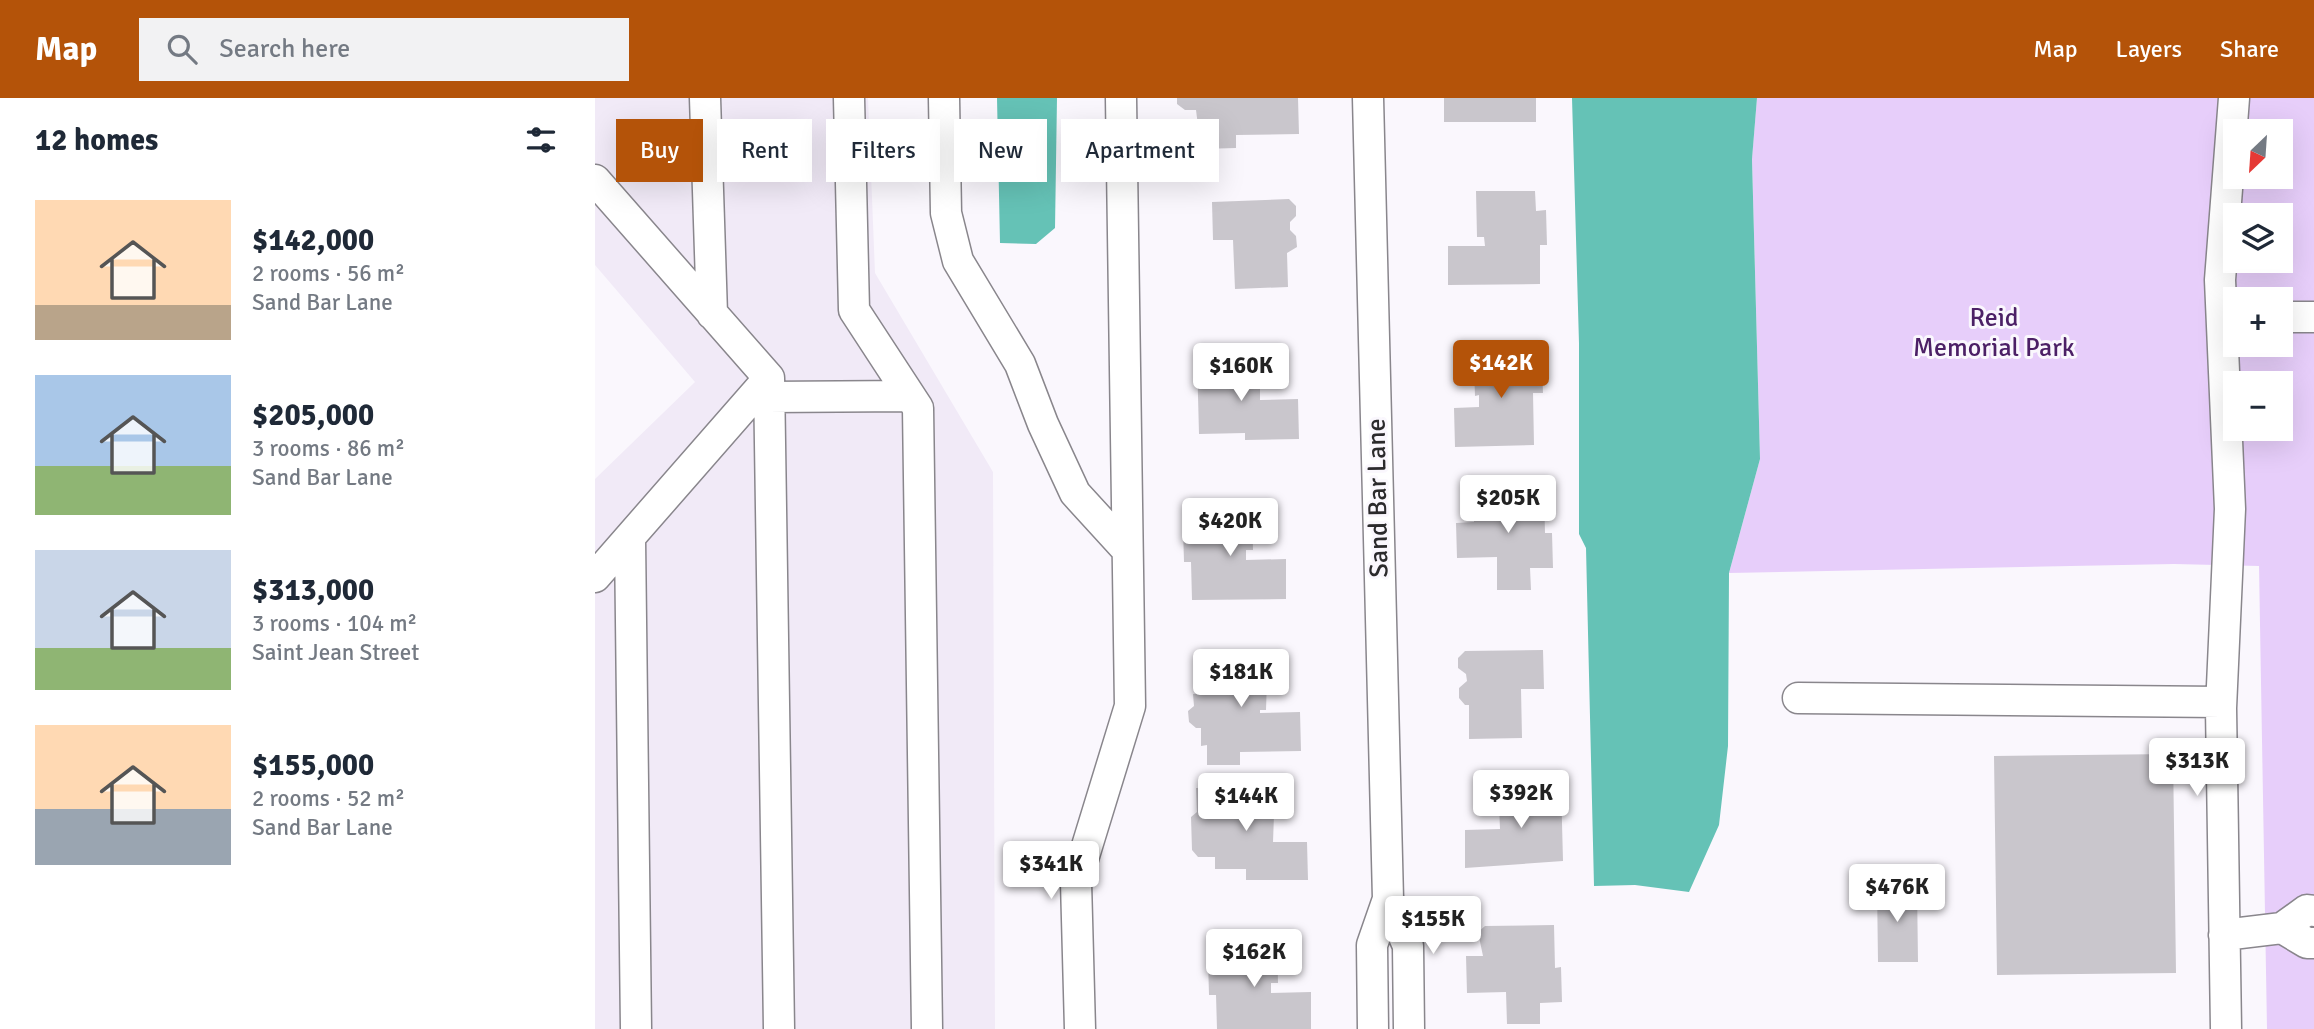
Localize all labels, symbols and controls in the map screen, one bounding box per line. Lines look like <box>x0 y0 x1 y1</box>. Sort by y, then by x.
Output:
search box <box>139 18 629 81</box>
text: Map <box>35 29 97 70</box>
icon: search <box>163 30 201 68</box>
text: Search here <box>219 33 350 65</box>
text: Map <box>2033 34 2078 64</box>
text: Layers <box>2116 34 2182 64</box>
text: Share <box>2220 34 2279 64</box>
chip: Buy <box>616 119 703 182</box>
chip: Rent <box>717 119 812 182</box>
chip: Filters <box>826 119 940 182</box>
chip: New <box>954 119 1047 182</box>
chip: Apartment <box>1061 119 1219 182</box>
north arrow <box>2223 119 2293 189</box>
map controls <box>2223 119 2293 441</box>
icon: filters <box>522 121 560 159</box>
text: 12 homes <box>35 122 158 159</box>
button: layers <box>2223 203 2293 273</box>
text: $142,000 <box>252 222 374 259</box>
icon: home <box>91 228 175 312</box>
text: 2 rooms · 56 m² <box>252 259 405 288</box>
button: + <box>2223 287 2293 357</box>
text: Sand Bar Lane <box>252 288 393 317</box>
park label: Reid Memorial Park <box>1913 302 2075 364</box>
pin: $142K <box>1452 341 1550 400</box>
pin: $160K <box>1192 344 1290 403</box>
text: $142K <box>1469 348 1533 377</box>
text: $160K <box>1209 351 1273 380</box>
button: − <box>2223 371 2293 441</box>
text: $205,000 <box>252 397 374 434</box>
icon: home <box>91 403 175 487</box>
street label: Sand Bar Lane <box>1361 418 1395 578</box>
text: 3 rooms · 86 m² <box>252 434 405 463</box>
text: Sand Bar Lane <box>252 463 393 492</box>
pin: $205K <box>1459 476 1557 535</box>
text: $205K <box>1476 483 1540 512</box>
pin: $420K <box>1181 498 1279 558</box>
text: $420K <box>1198 506 1262 535</box>
text: $313,000 <box>252 572 374 609</box>
icon: home <box>91 578 175 662</box>
text: 3 rooms · 104 m² <box>252 609 417 638</box>
text: Saint Jean Street <box>252 638 419 667</box>
pin: $181K <box>1192 650 1290 709</box>
text: $181K <box>1209 657 1273 686</box>
pin: $313K <box>2148 738 2246 798</box>
text: $313K <box>2165 746 2229 775</box>
text: $155,000 <box>252 747 374 784</box>
icon: home <box>91 753 175 837</box>
pin: $392K <box>1472 770 1570 830</box>
pin: $144K <box>1197 774 1295 833</box>
text: $392K <box>1489 778 1553 807</box>
text: $144K <box>1214 781 1278 810</box>
text: 2 rooms · 52 m² <box>252 784 405 813</box>
text: Sand Bar Lane <box>252 813 393 842</box>
pin: $341K <box>1002 842 1100 901</box>
text: $341K <box>1019 849 1083 878</box>
pin: $476K <box>1848 864 1946 924</box>
text: $476K <box>1865 872 1929 901</box>
pin: $155K <box>1384 896 1482 956</box>
text: $155K <box>1401 904 1465 933</box>
pin: $162K <box>1205 930 1303 989</box>
text: $162K <box>1222 937 1286 966</box>

